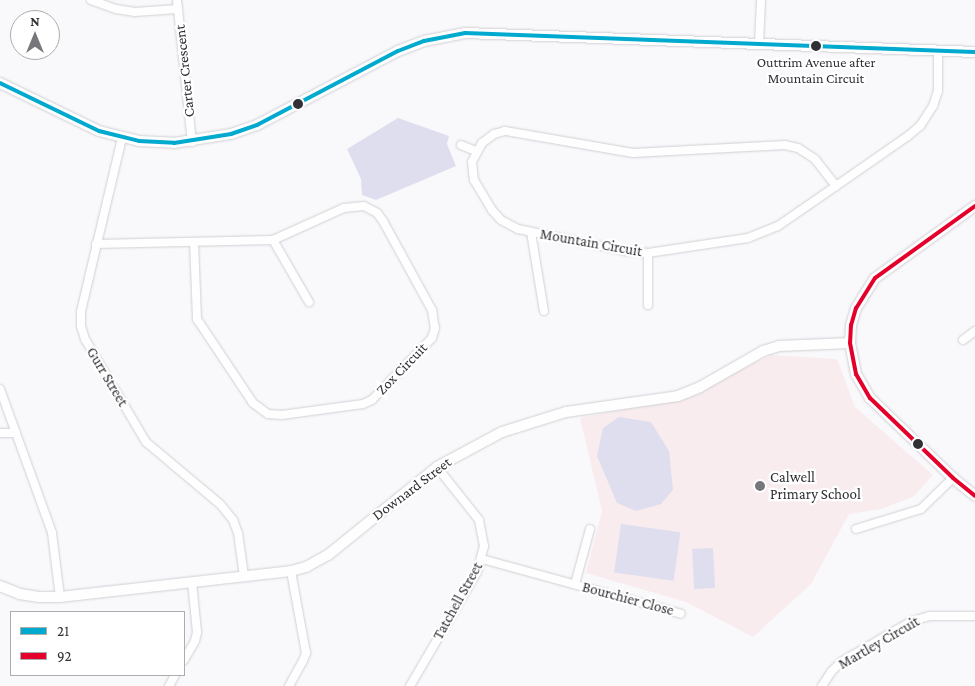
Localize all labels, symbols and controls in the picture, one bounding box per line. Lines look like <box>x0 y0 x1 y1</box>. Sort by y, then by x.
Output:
north arrow <box>10 10 60 60</box>
text: N <box>30 13 40 29</box>
street label: Carter Crescent <box>171 24 199 118</box>
marker: Outtrim Avenue after Mountain Circuit <box>811 41 821 51</box>
place label: Outtrim Avenue after Mountain Circuit <box>757 54 875 86</box>
unlabelled marker <box>293 99 303 109</box>
street label: Mountain Circuit <box>539 225 643 261</box>
street label: Zox Circuit <box>373 339 431 399</box>
street label: Gurr Street <box>82 344 132 410</box>
unlabelled marker <box>913 439 923 449</box>
street label: Downard Street <box>369 453 455 525</box>
place label: Calwell Primary School <box>770 468 861 503</box>
marker: Calwell Primary School <box>754 480 766 492</box>
street label: Tatchell Street <box>429 559 487 643</box>
street label: Bourchier Close <box>580 578 676 620</box>
legend <box>10 611 185 676</box>
street label: Martley Circuit <box>835 613 923 673</box>
text: 21 <box>57 623 69 639</box>
text: 92 <box>57 648 72 664</box>

